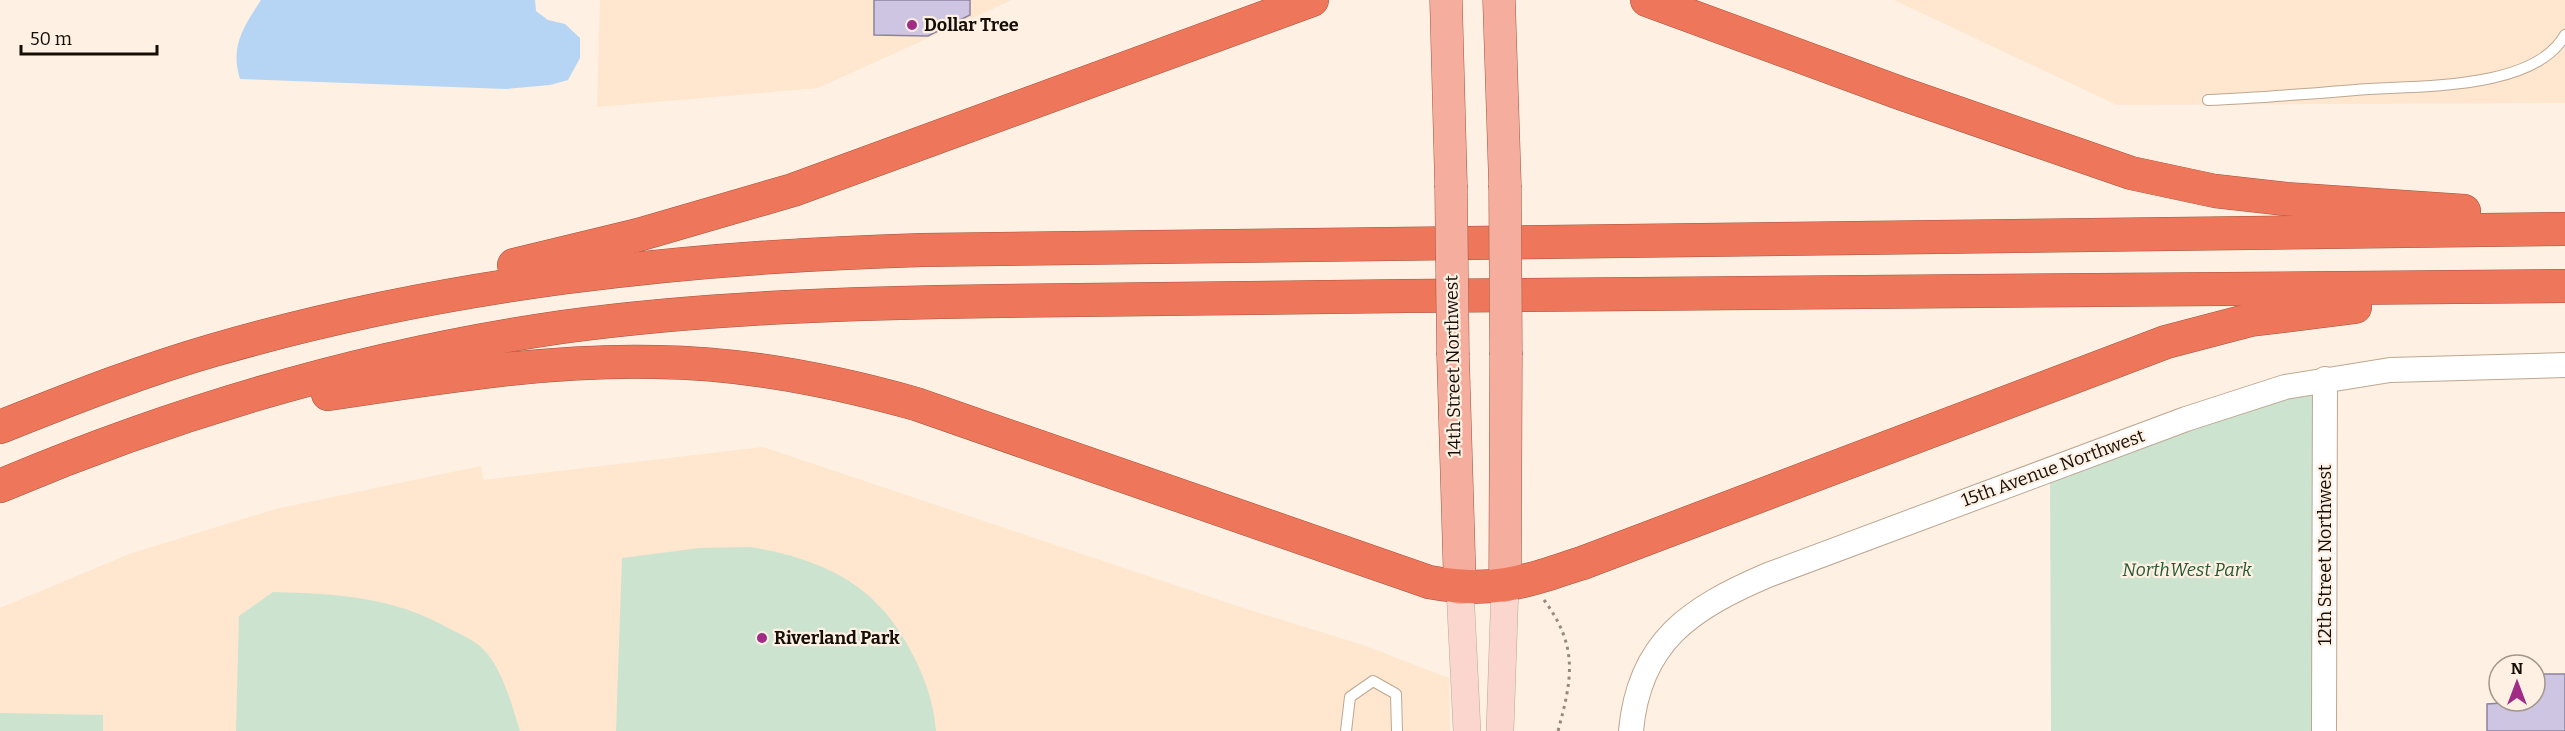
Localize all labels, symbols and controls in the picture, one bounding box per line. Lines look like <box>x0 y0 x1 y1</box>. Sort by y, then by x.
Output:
place label: Dollar Tree <box>924 14 1019 36</box>
scale bar <box>21 18 158 56</box>
marker: Dollar Tree <box>905 18 919 32</box>
text: 50 m <box>30 28 72 50</box>
street label: 14th Street Northwest <box>1440 274 1466 457</box>
street label: 15th Avenue Northwest <box>1958 424 2148 511</box>
street label: 12th Street Northwest <box>2314 464 2336 646</box>
park label: NorthWest Park <box>2122 559 2252 581</box>
place label: Riverland Park <box>774 627 900 649</box>
marker: Riverland Park <box>755 631 769 645</box>
north arrow <box>2487 653 2547 713</box>
text: N <box>2511 659 2523 678</box>

